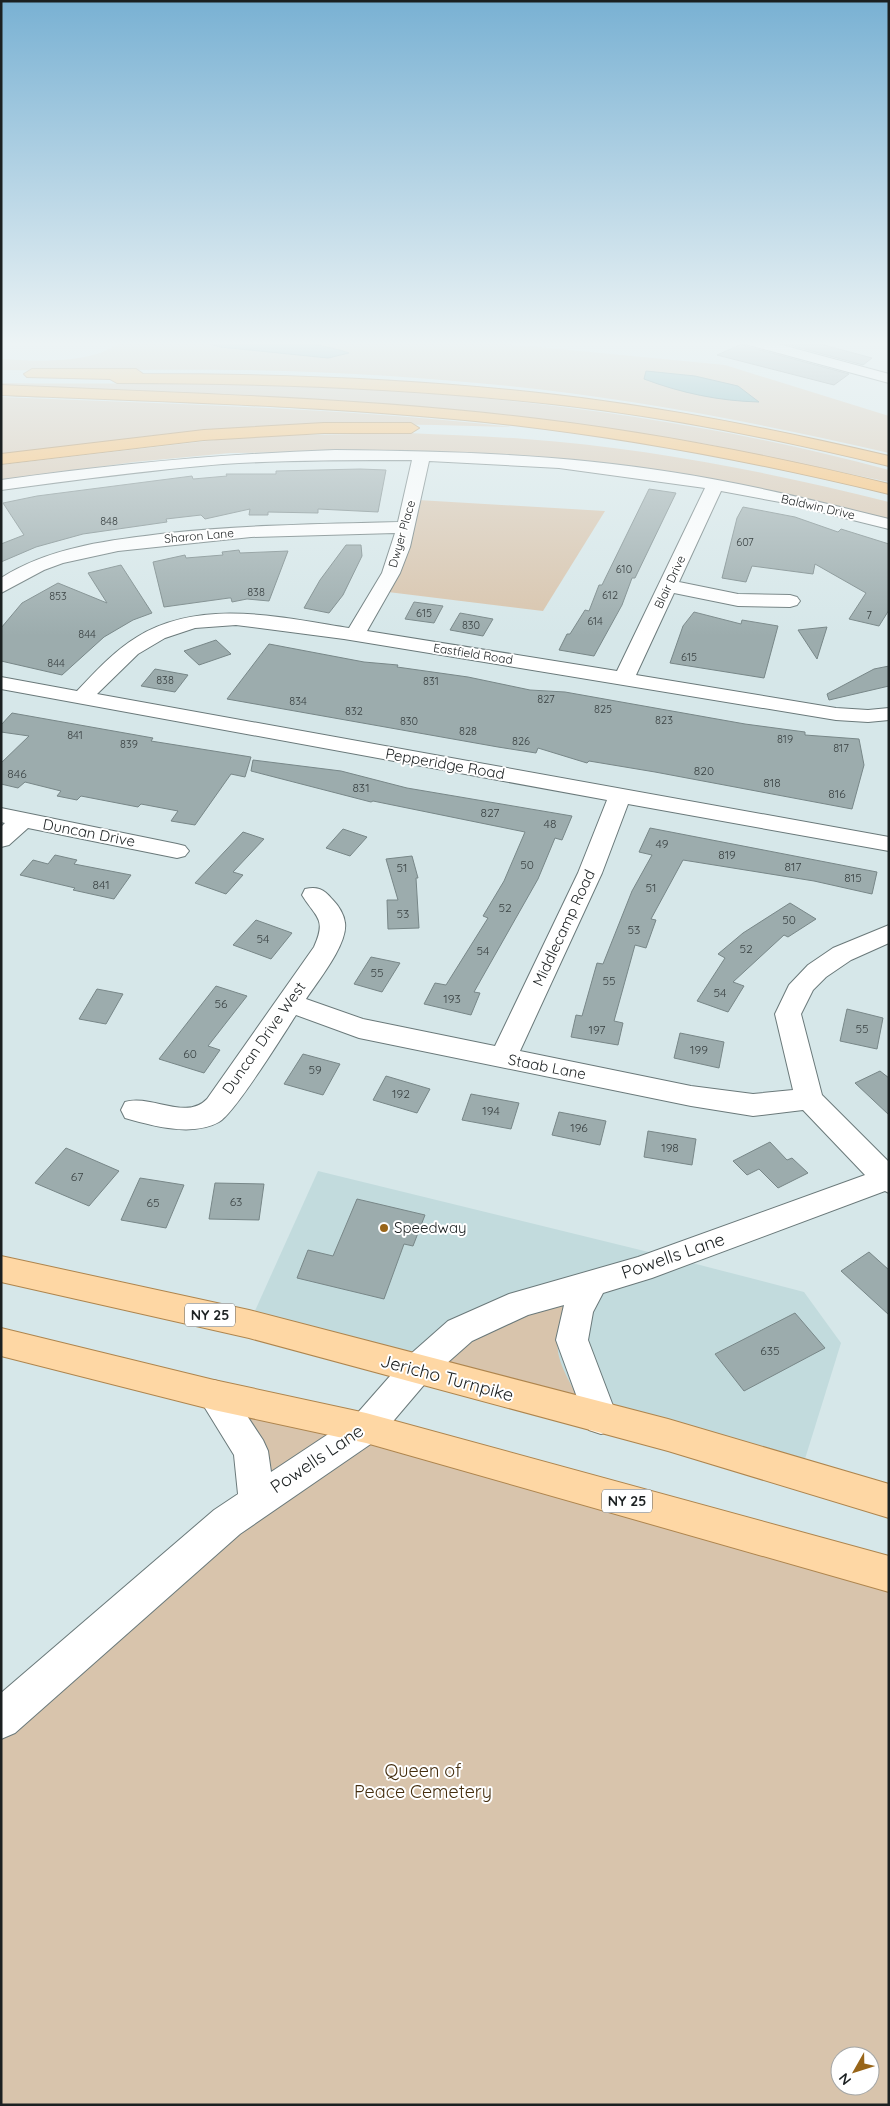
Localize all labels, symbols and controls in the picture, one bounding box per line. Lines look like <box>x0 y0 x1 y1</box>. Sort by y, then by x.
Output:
street label: Baldwin Drive <box>780 491 857 522</box>
street label: Dwyer Place <box>385 498 418 569</box>
house number: 848 <box>100 514 118 528</box>
street label: Sharon Lane <box>163 525 235 546</box>
house number: 607 <box>736 535 754 549</box>
street label: Blair Drive <box>651 553 689 611</box>
house number: 610 <box>616 562 632 576</box>
house number: 838 <box>247 585 265 599</box>
house number: 612 <box>602 588 618 602</box>
house number: 853 <box>49 589 67 603</box>
house number: 615 <box>416 606 432 620</box>
house number: 7 <box>866 608 872 622</box>
house number: 614 <box>587 614 603 628</box>
house number: 830 <box>462 618 480 632</box>
house number: 844 <box>78 627 96 641</box>
street label: Eastfield Road <box>432 640 514 667</box>
house number: 615 <box>681 650 697 664</box>
house number: 844 <box>47 656 65 670</box>
house number: 838 <box>156 673 174 687</box>
house number: 831 <box>423 674 439 688</box>
house number: 827 <box>537 692 555 706</box>
house number: 834 <box>289 694 307 708</box>
house number: 825 <box>594 702 612 716</box>
house number: 832 <box>345 704 363 718</box>
house number: 823 <box>655 713 673 727</box>
house number: 830 <box>400 714 418 728</box>
house number: 828 <box>459 724 477 738</box>
house number: 841 <box>67 728 83 742</box>
house number: 819 <box>777 732 793 746</box>
house number: 826 <box>512 734 530 748</box>
house number: 839 <box>120 737 138 751</box>
house number: 817 <box>833 741 849 755</box>
street label: Pepperidge Road <box>384 744 506 783</box>
house number: 820 <box>694 763 714 778</box>
house number: 846 <box>7 766 27 781</box>
house number: 818 <box>763 775 781 790</box>
house number: 831 <box>352 780 370 795</box>
house number: 816 <box>828 786 846 801</box>
house number: 827 <box>480 805 500 820</box>
street label: Duncan Drive <box>41 814 137 851</box>
house number: 48 <box>544 816 556 831</box>
house number: 49 <box>656 836 669 851</box>
house number: 819 <box>718 847 736 862</box>
house number: 50 <box>520 857 534 872</box>
house number: 817 <box>784 859 802 874</box>
house number: 51 <box>397 860 407 875</box>
street label: Middlecamp Road <box>528 866 599 989</box>
house number: 815 <box>844 870 862 885</box>
house number: 841 <box>92 877 110 892</box>
house number: 51 <box>646 880 656 895</box>
house number: 52 <box>498 900 512 915</box>
house number: 53 <box>397 906 409 921</box>
house number: 50 <box>782 912 796 927</box>
house number: 53 <box>628 922 640 937</box>
house number: 54 <box>257 931 269 946</box>
house number: 52 <box>739 941 753 956</box>
house number: 54 <box>477 943 489 958</box>
house number: 55 <box>370 965 384 980</box>
house number: 55 <box>602 973 616 988</box>
street label: Duncan Drive West <box>218 978 309 1098</box>
house number: 54 <box>714 985 726 1000</box>
house number: 193 <box>443 991 461 1006</box>
house number: 56 <box>215 996 228 1011</box>
house number: 55 <box>855 1021 869 1036</box>
house number: 197 <box>589 1022 605 1037</box>
house number: 199 <box>690 1042 708 1057</box>
house number: 60 <box>183 1046 197 1061</box>
street label: Staab Lane <box>506 1050 588 1083</box>
house number: 59 <box>308 1062 322 1077</box>
house number: 192 <box>392 1086 410 1101</box>
house number: 194 <box>482 1103 500 1118</box>
house number: 196 <box>570 1120 588 1135</box>
house number: 198 <box>661 1140 679 1155</box>
house number: 67 <box>71 1169 83 1184</box>
house number: 63 <box>230 1194 242 1209</box>
house number: 65 <box>147 1195 160 1210</box>
place label: Speedway <box>394 1218 467 1237</box>
marker: Speedway <box>378 1222 390 1234</box>
street label: Powells Lane <box>618 1227 728 1284</box>
road number: NY 25 <box>185 1304 235 1326</box>
house number: 635 <box>760 1343 780 1358</box>
street label: Jericho Turnpike <box>378 1349 516 1406</box>
street label: Powells Lane <box>266 1419 368 1498</box>
road number: NY 25 <box>602 1490 652 1512</box>
park label: Queen of Peace Cemetery <box>354 1759 492 1803</box>
north arrow <box>830 2046 880 2096</box>
text: N <box>835 2070 855 2089</box>

